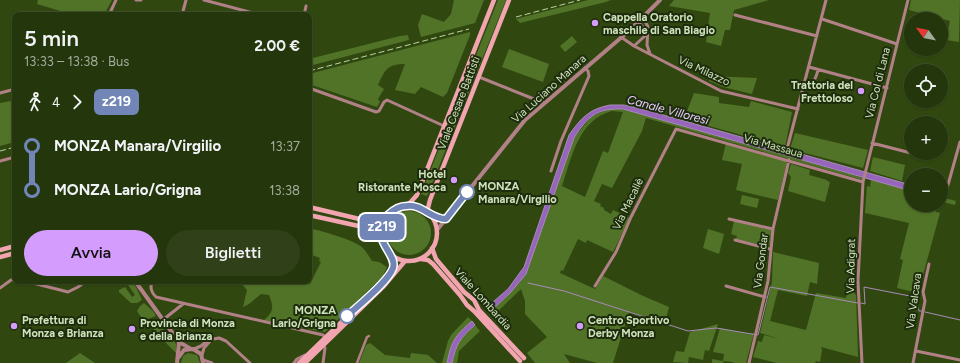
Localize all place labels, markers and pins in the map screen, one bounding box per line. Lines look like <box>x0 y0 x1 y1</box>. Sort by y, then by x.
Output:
place label: Cappella Oratorio maschile di San Biagio <box>603 11 716 37</box>
marker: Cappella Oratorio maschile di San Biagio <box>590 18 600 28</box>
place label: Trattoria del Frettoloso <box>791 79 854 105</box>
marker: Trattoria del Frettoloso <box>856 86 866 96</box>
place label: Hotel Ristorante Mosca <box>358 168 446 194</box>
marker: Hotel Ristorante Mosca <box>449 175 459 185</box>
place label: MONZA Manara/Virgilio <box>478 180 557 206</box>
marker: MONZA Manara/Virgilio <box>459 184 475 200</box>
place label: MONZA Lario/Grigna <box>272 304 336 330</box>
marker: MONZA Lario/Grigna <box>339 308 355 324</box>
place label: Prefettura di Monza e Brianza <box>22 314 104 340</box>
place label: Centro Sportivo Derby Monza <box>588 314 670 340</box>
place label: Provincia di Monza e della Brianza <box>140 317 235 343</box>
marker: Prefettura di Monza e Brianza <box>9 321 19 331</box>
marker: Centro Sportivo Derby Monza <box>575 321 585 331</box>
marker: Provincia di Monza e della Brianza <box>127 324 137 334</box>

